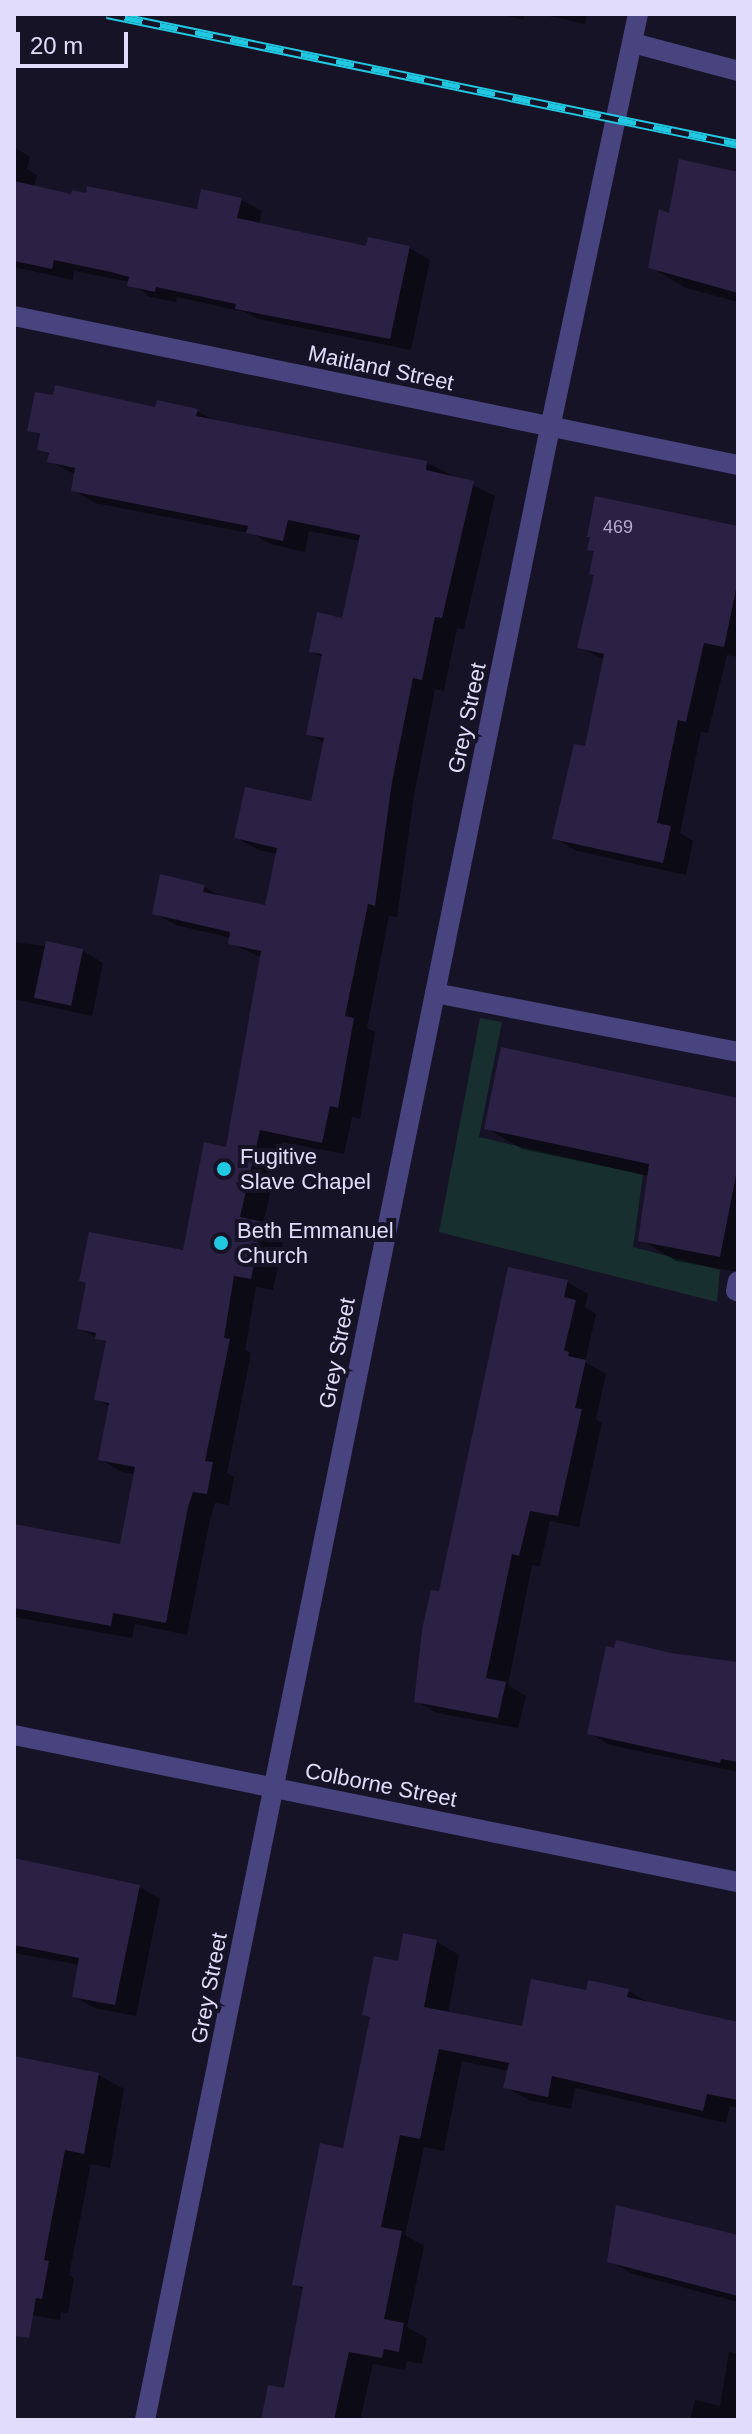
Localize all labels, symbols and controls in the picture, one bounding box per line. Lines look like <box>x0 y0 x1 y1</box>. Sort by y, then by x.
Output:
scale bar <box>20 16 132 66</box>
text: 20 m <box>30 32 83 59</box>
street label: Maitland Street <box>306 340 456 396</box>
house number: 469 <box>603 516 633 538</box>
street label: Grey Street <box>442 660 492 776</box>
place label: Fugitive Slave Chapel <box>240 1143 371 1194</box>
marker: Fugitive Slave Chapel <box>215 1160 233 1178</box>
place label: Beth Emmanuel Church <box>237 1217 394 1268</box>
marker: Beth Emmanuel Church <box>212 1234 230 1252</box>
street label: Grey Street <box>313 1295 361 1411</box>
street label: Colborne Street <box>303 1757 459 1813</box>
street label: Grey Street <box>185 1930 233 2046</box>

